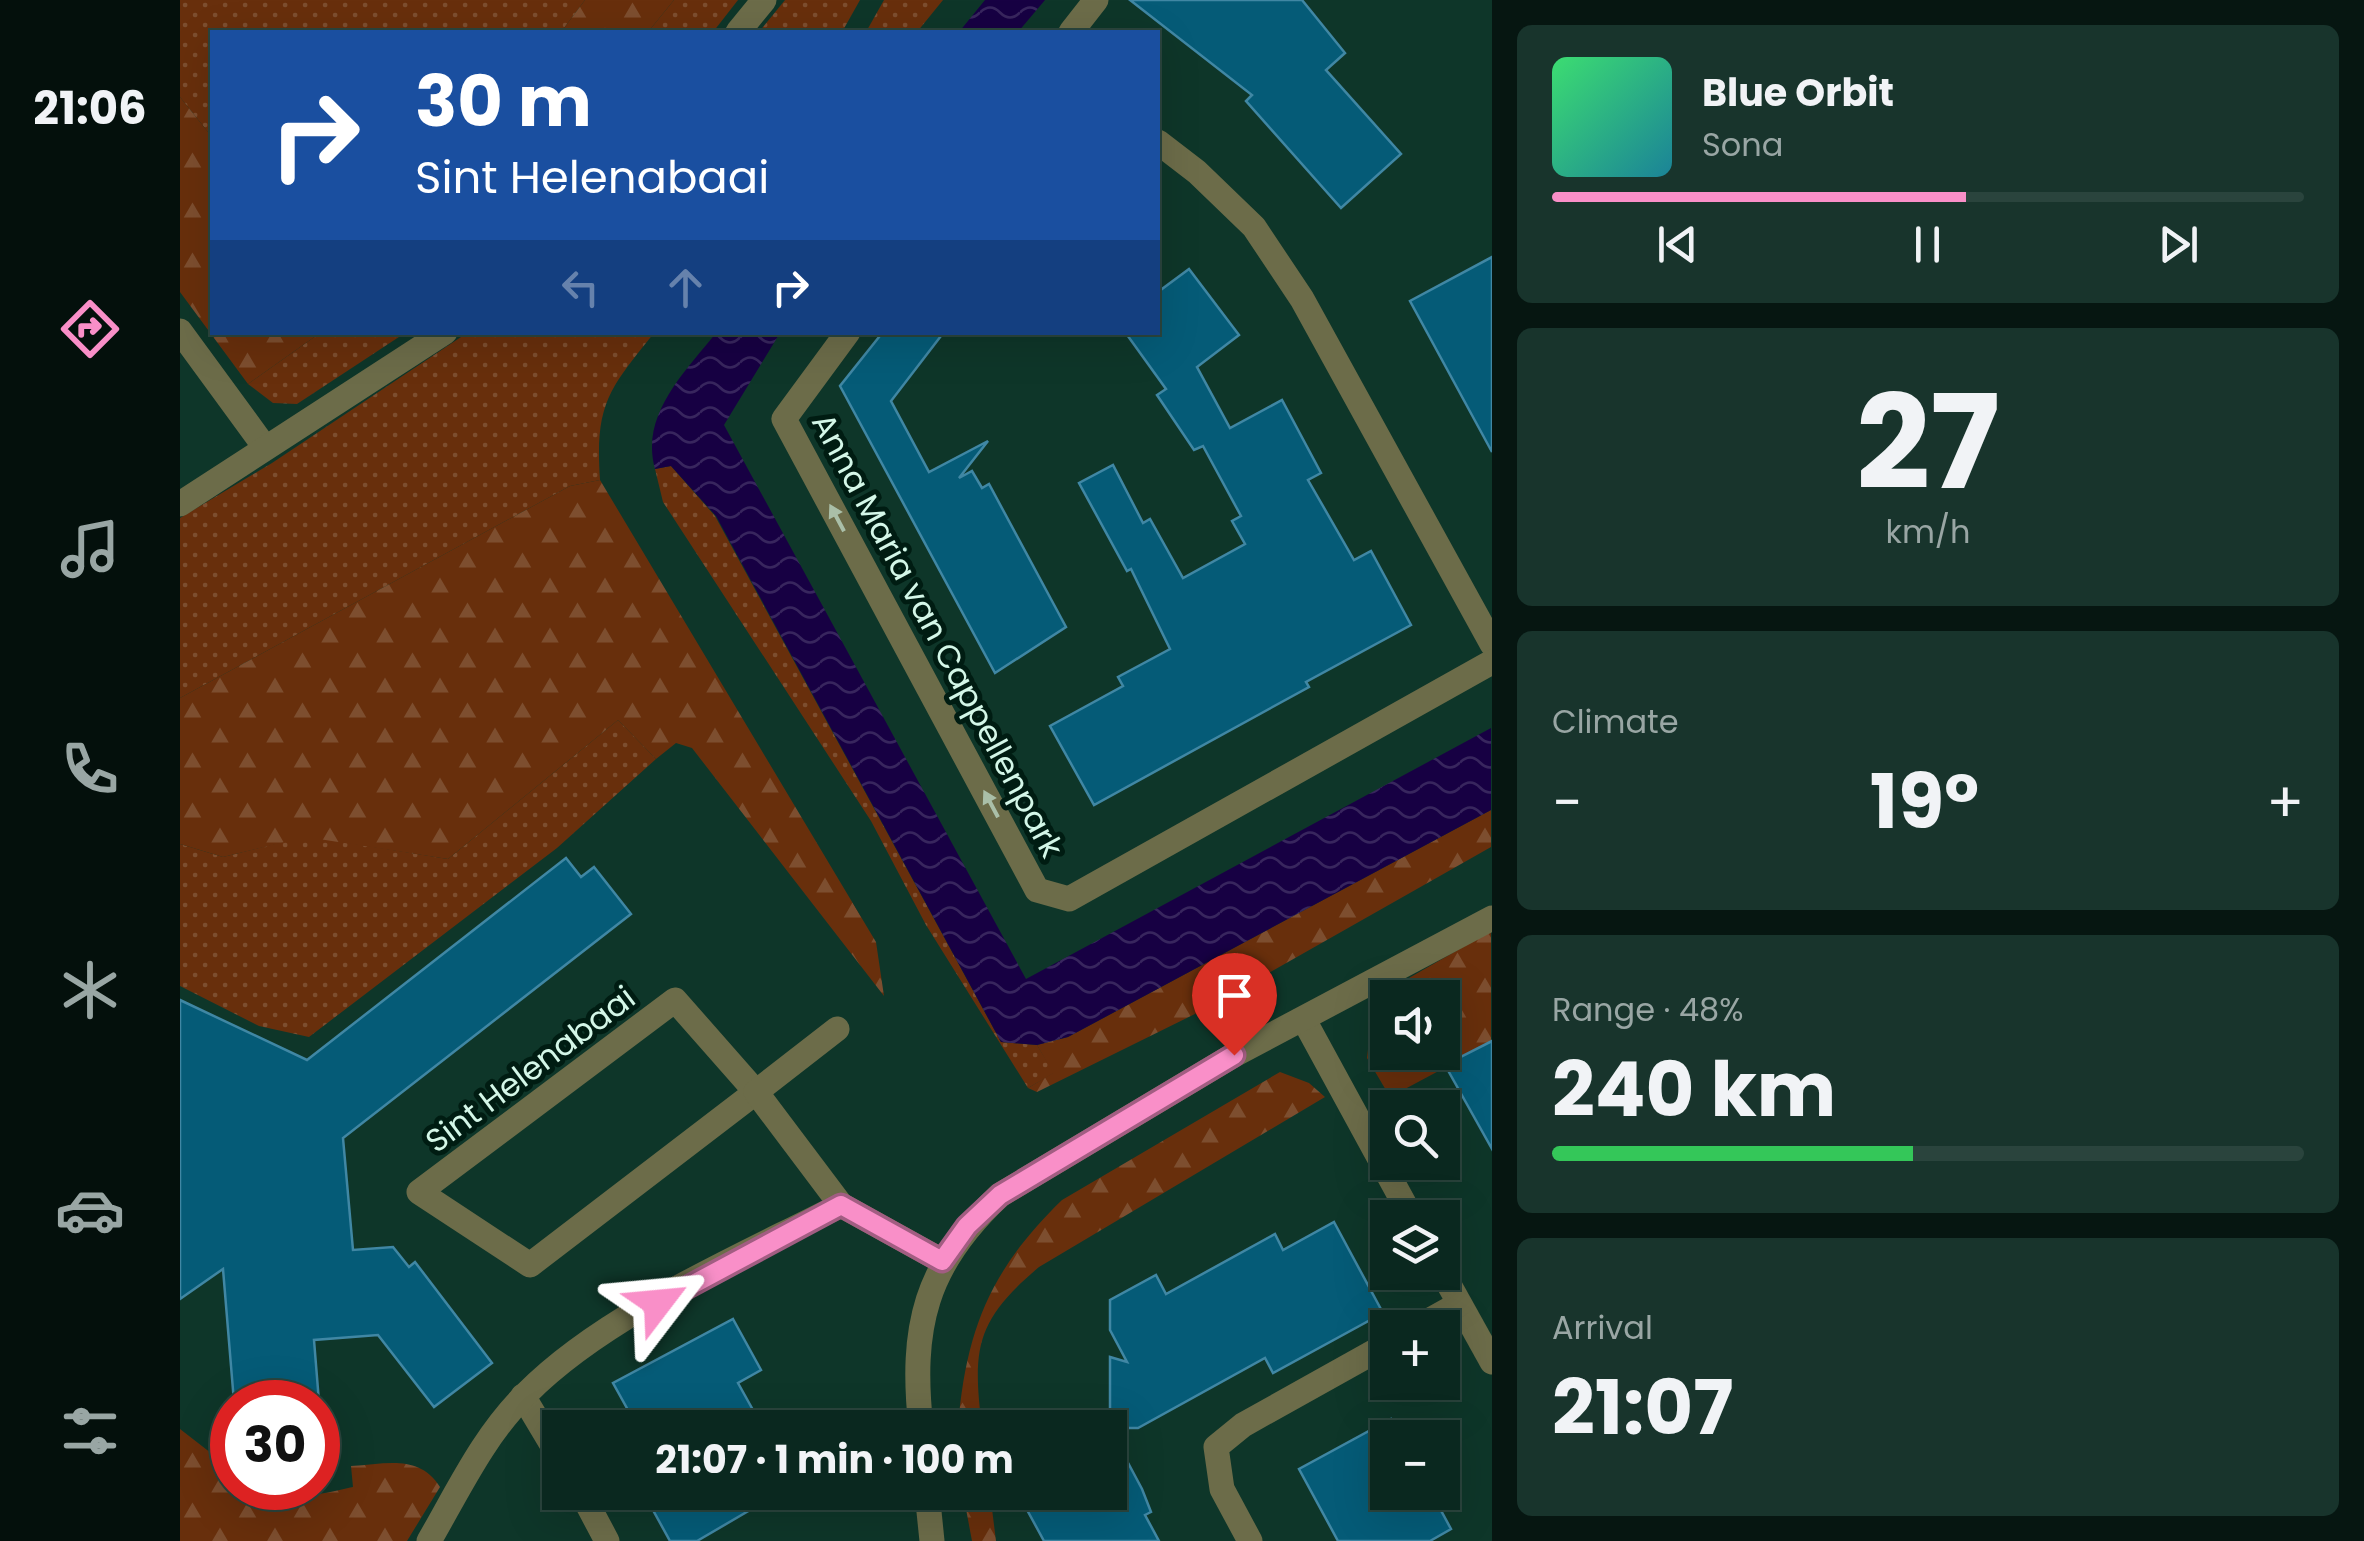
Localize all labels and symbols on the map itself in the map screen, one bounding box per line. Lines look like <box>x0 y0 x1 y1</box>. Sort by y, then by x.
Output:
street label: Anna Maria van Cappellenpark <box>801 405 1075 866</box>
one-way arrow <box>829 503 846 532</box>
one-way arrow <box>983 790 1000 819</box>
pin <box>1192 953 1277 1056</box>
street label: Sint Helenabaai <box>416 975 644 1163</box>
position arrow <box>606 1251 710 1355</box>
speed limit sign: 30 <box>210 1380 340 1510</box>

